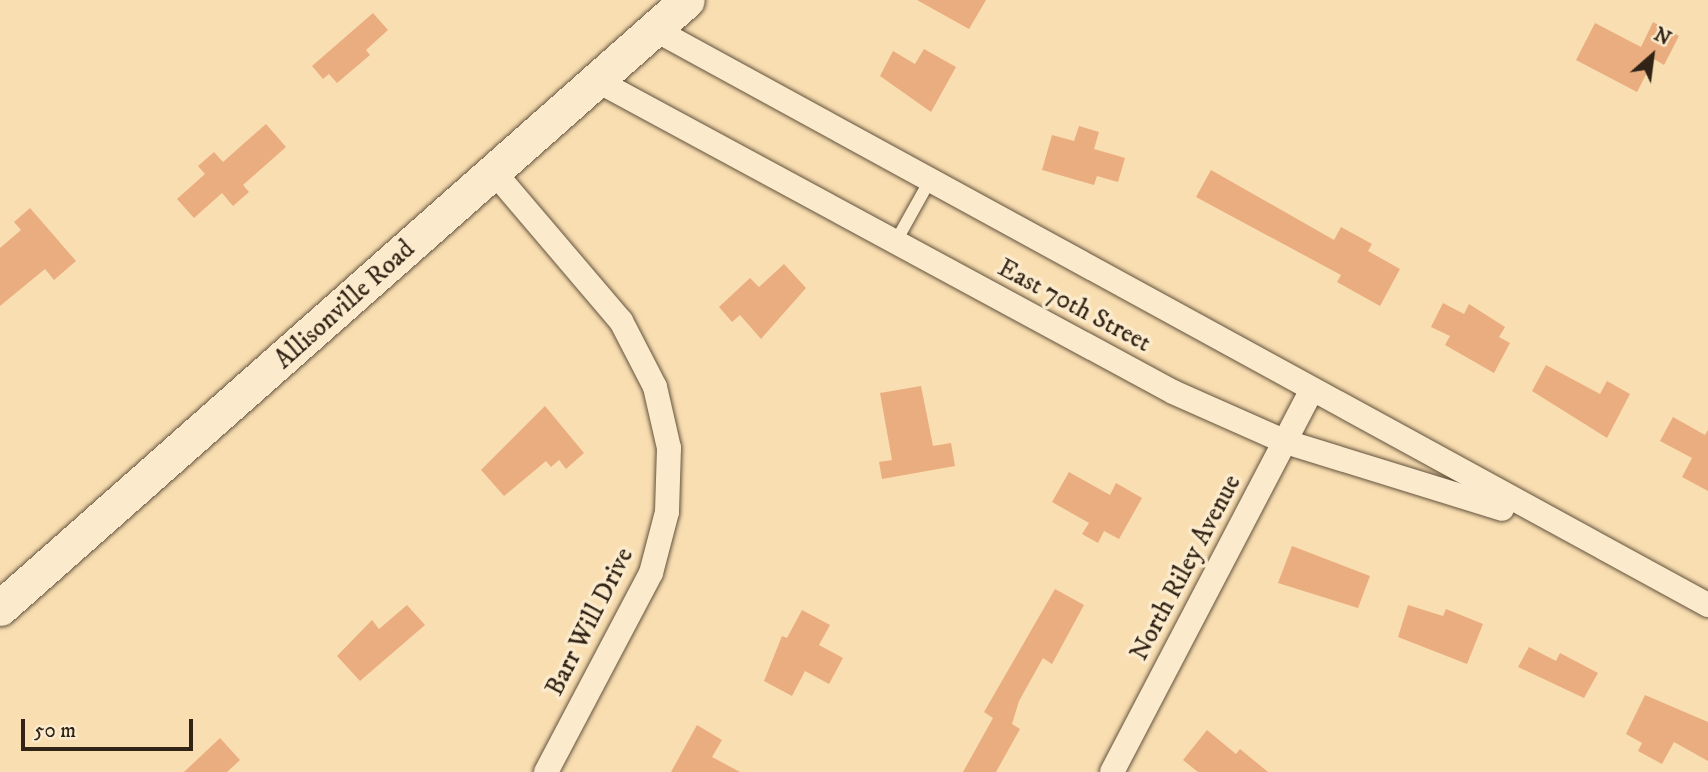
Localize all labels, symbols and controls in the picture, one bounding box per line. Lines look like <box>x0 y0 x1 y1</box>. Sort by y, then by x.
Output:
north arrow <box>1617 21 1687 91</box>
text: N <box>1650 23 1674 51</box>
street label: Allisonville Road <box>269 234 421 376</box>
street label: East 70th Street <box>992 253 1156 359</box>
street label: North Riley Avenue <box>1124 470 1248 666</box>
street label: Barr Will Drive <box>539 543 641 701</box>
scale bar <box>24 706 196 750</box>
text: 50 m <box>34 718 76 744</box>

